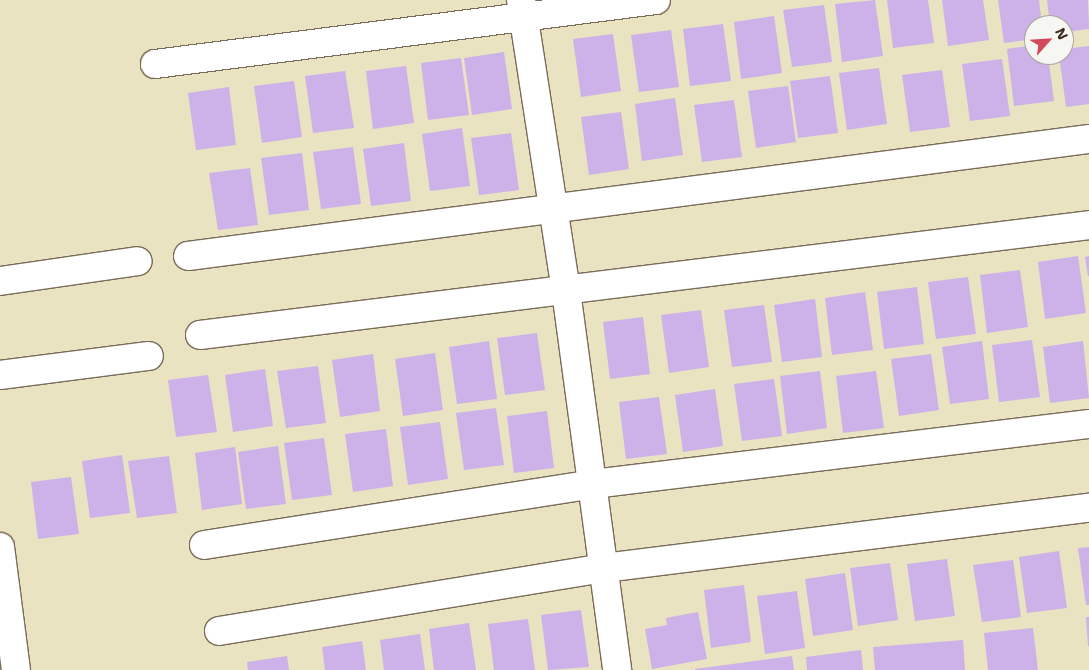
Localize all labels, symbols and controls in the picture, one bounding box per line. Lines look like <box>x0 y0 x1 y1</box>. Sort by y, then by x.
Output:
north arrow <box>1024 15 1074 65</box>
text: N <box>1051 25 1072 43</box>

